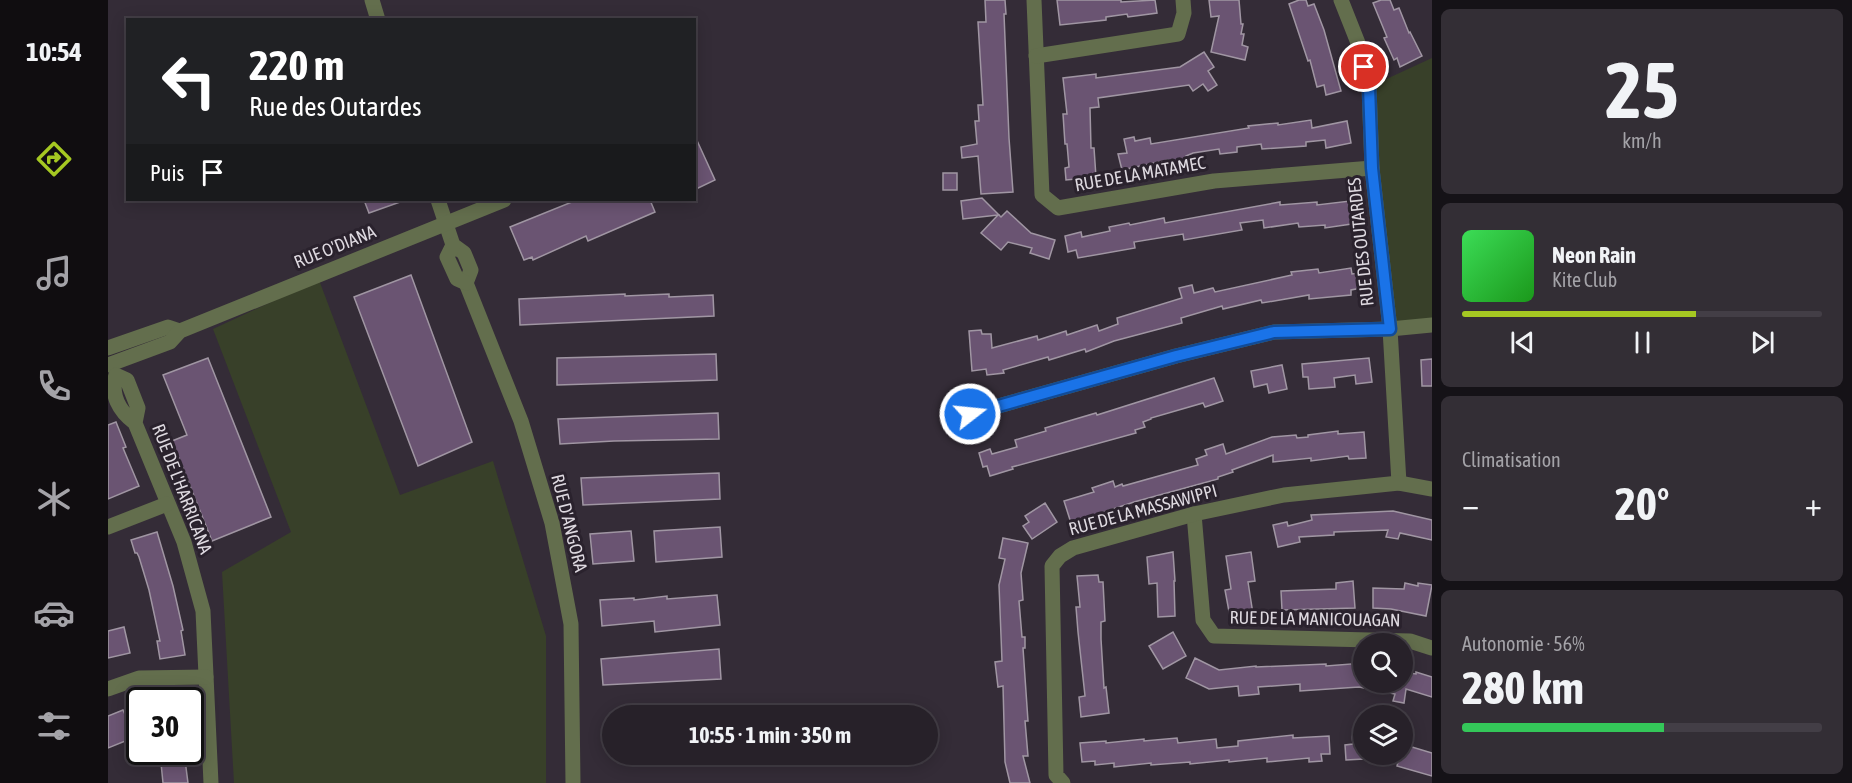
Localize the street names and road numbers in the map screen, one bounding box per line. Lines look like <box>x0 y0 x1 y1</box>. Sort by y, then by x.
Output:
street label: RUE DE LA MATAMEC <box>1073 152 1207 195</box>
street label: RUE DES OUTARDES <box>1343 176 1378 307</box>
street label: RUE O'DIANA <box>291 221 379 272</box>
street label: RUE DE L'HARRICANA <box>148 421 217 557</box>
street label: RUE D'ANGORA <box>547 472 592 574</box>
street label: RUE DE LA MASSAWIPPI <box>1066 480 1219 539</box>
street label: RUE DE LA MANICOUAGAN <box>1229 607 1401 630</box>

